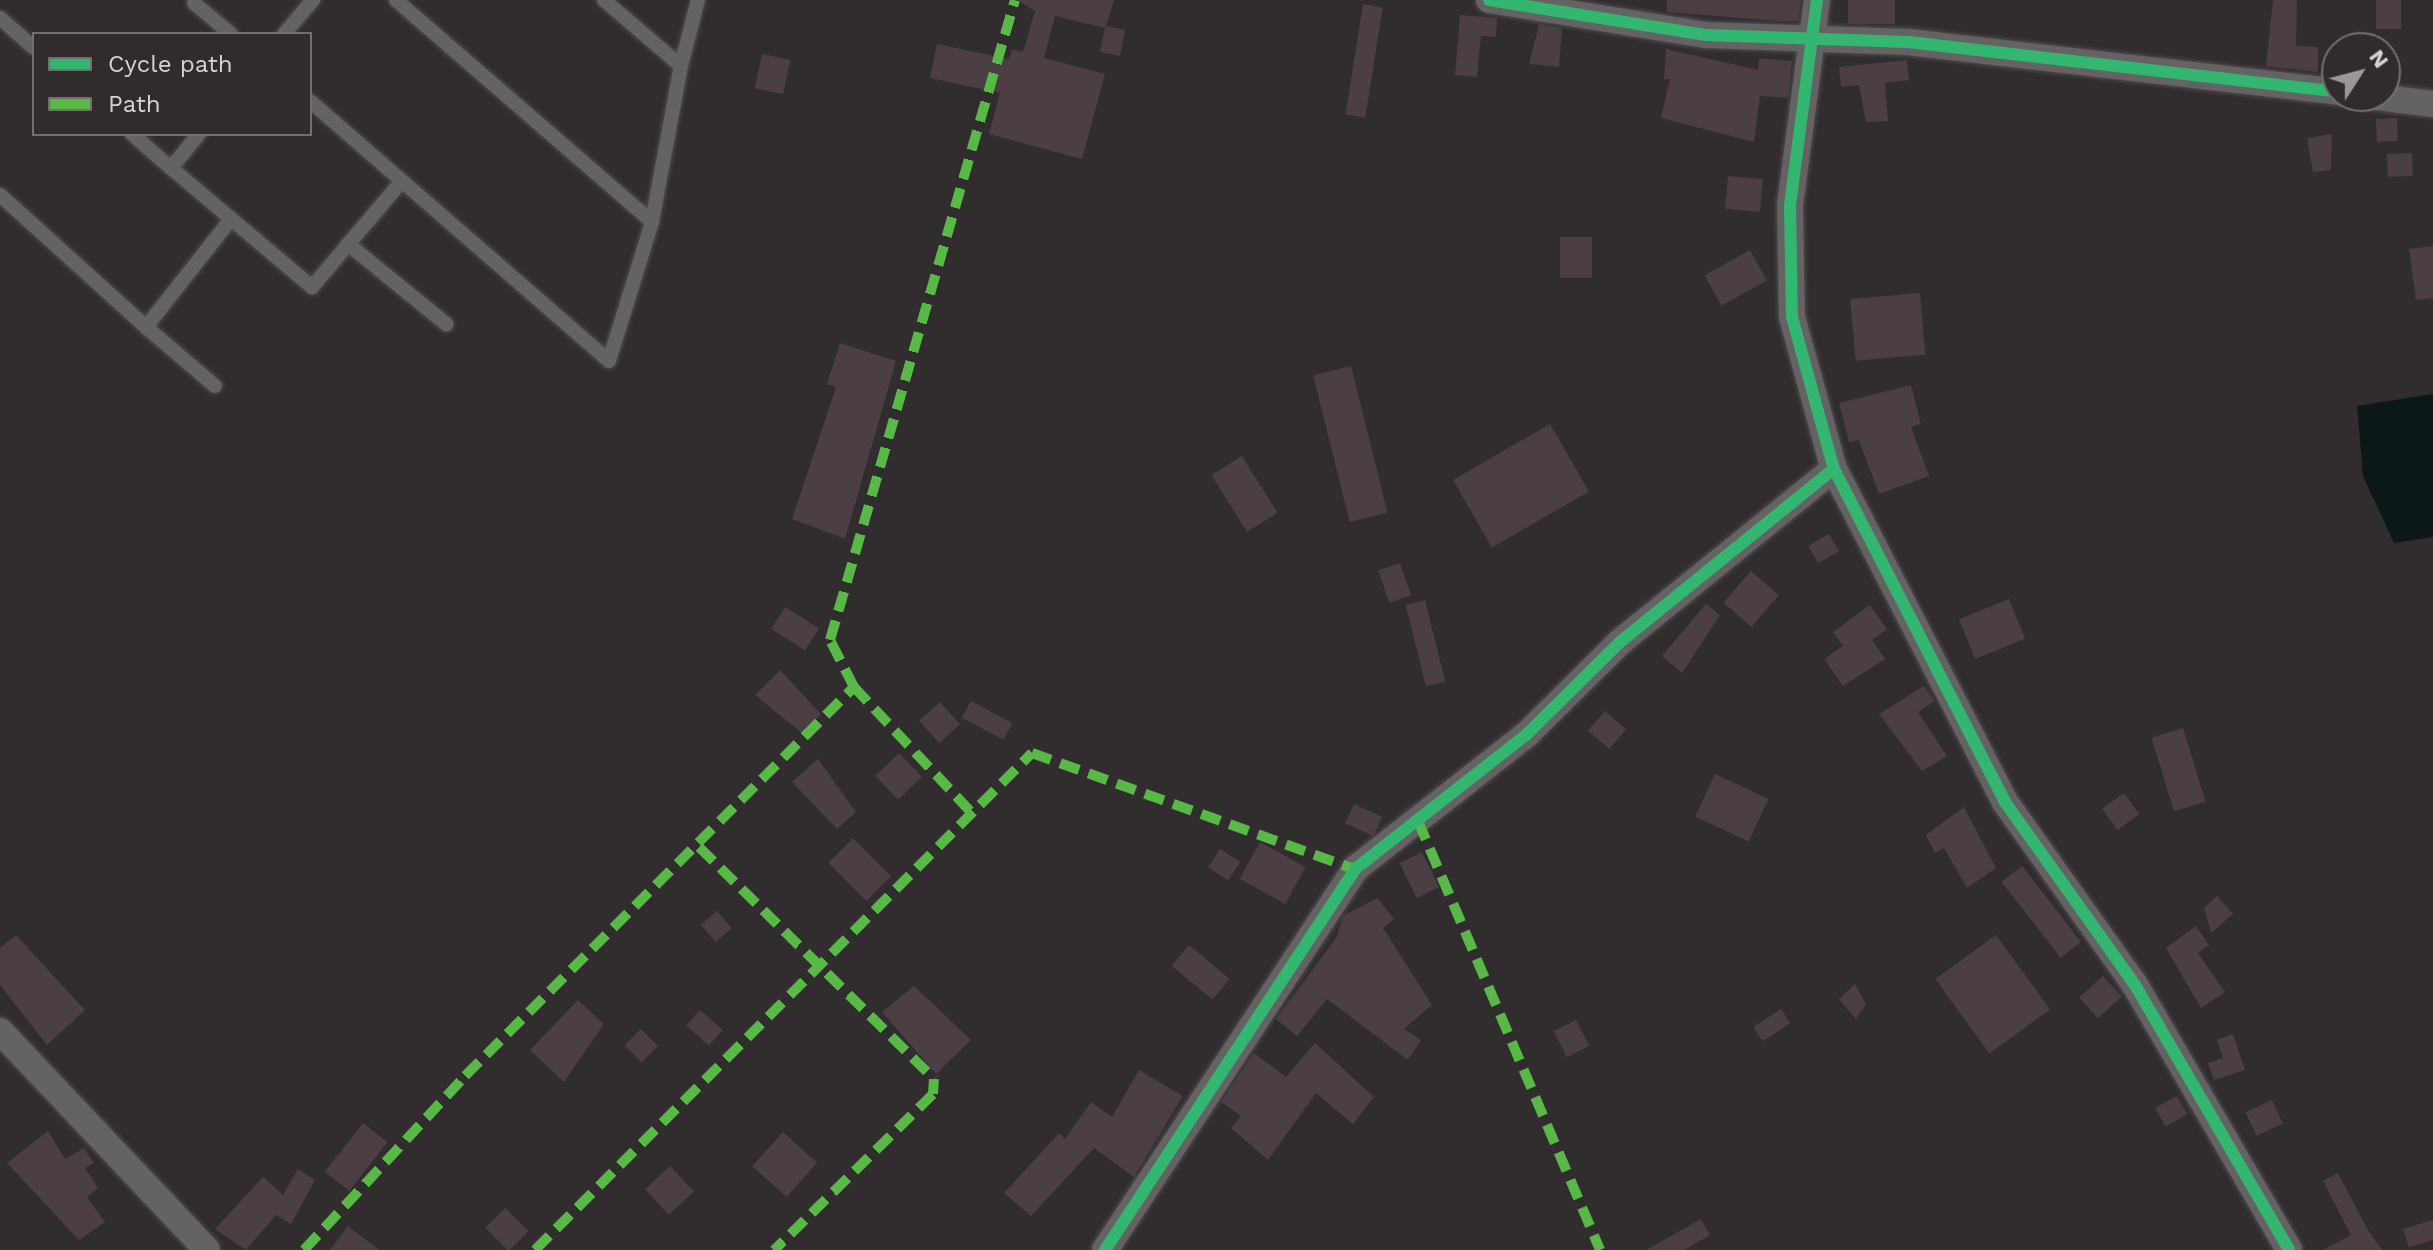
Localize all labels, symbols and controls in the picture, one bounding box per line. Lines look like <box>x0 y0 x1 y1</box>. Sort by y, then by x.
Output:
legend <box>32 32 312 136</box>
north arrow <box>2321 32 2401 112</box>
text: N <box>2364 45 2394 73</box>
text: Cycle path <box>108 50 233 78</box>
text: Path <box>108 90 161 118</box>

